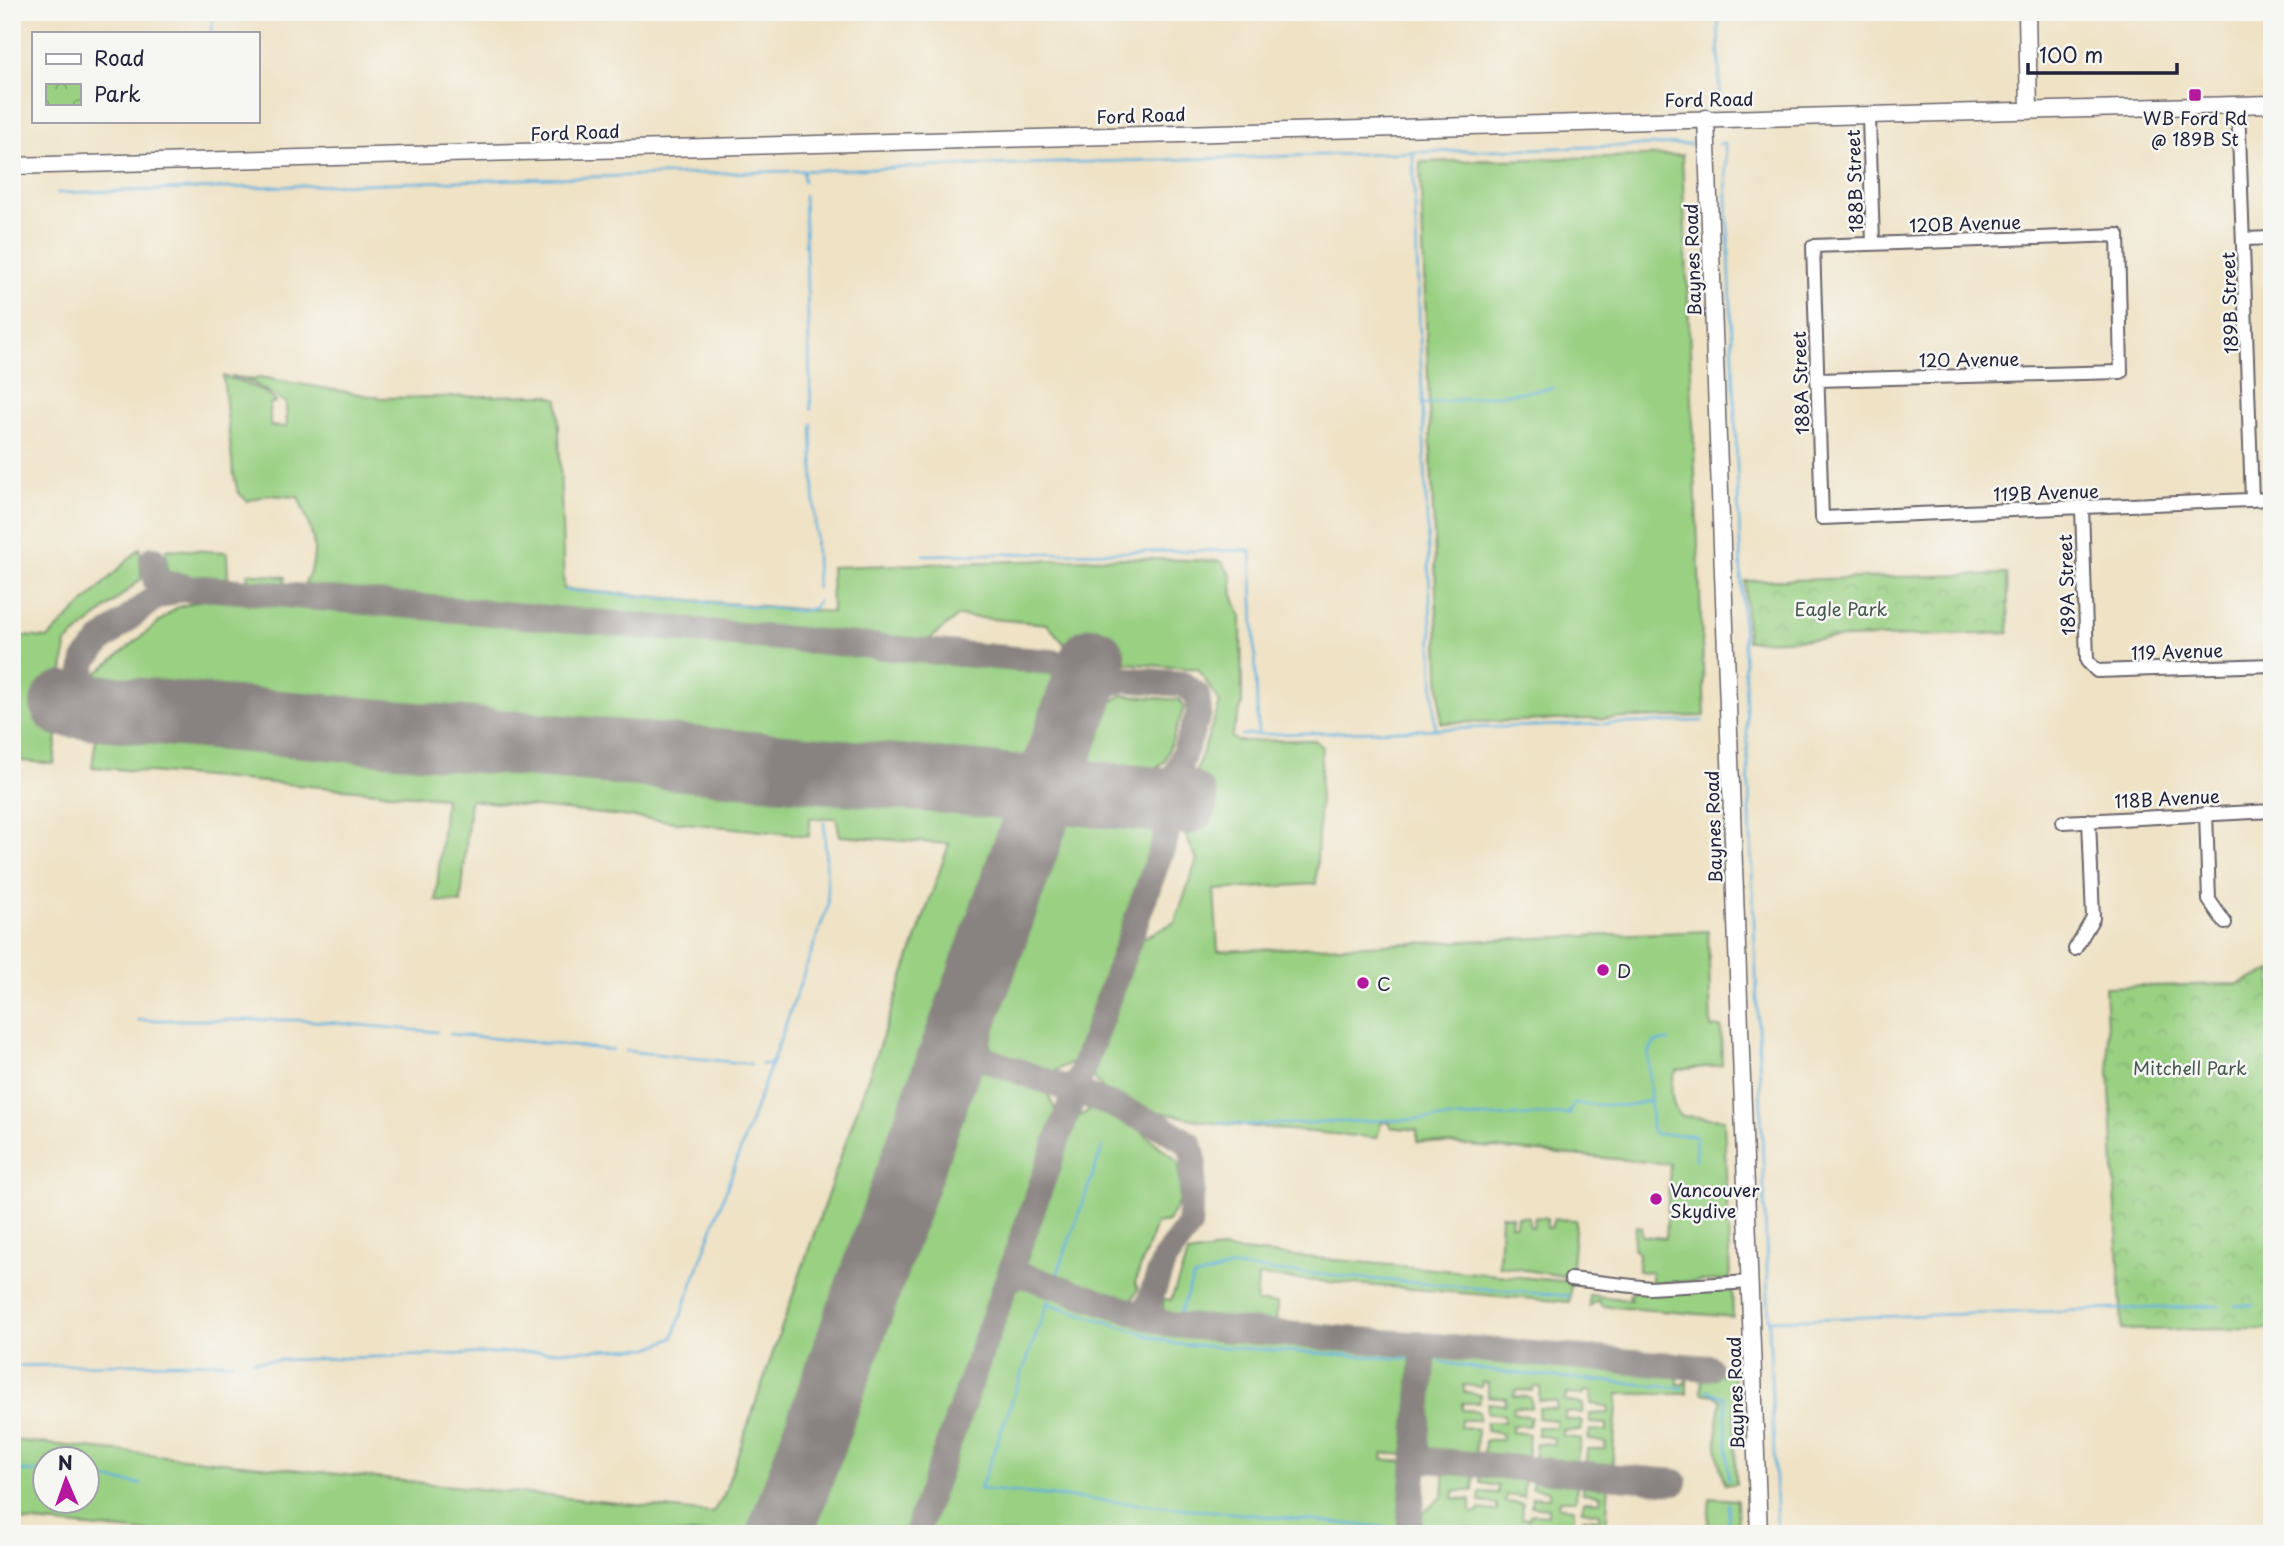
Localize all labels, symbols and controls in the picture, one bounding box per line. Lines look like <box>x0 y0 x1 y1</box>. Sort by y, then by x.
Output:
legend <box>32 32 259 122</box>
scale bar <box>2028 32 2177 76</box>
text: 100 m <box>2039 38 2103 70</box>
text: Road <box>94 41 145 73</box>
text: Park <box>94 77 141 109</box>
street label: Ford Road <box>1664 85 1754 113</box>
marker: WB Ford Rd @ 189B St <box>2187 87 2203 103</box>
street label: Ford Road <box>1096 100 1186 130</box>
place label: WB Ford Rd @ 189B St <box>2143 104 2247 152</box>
street label: Ford Road <box>530 117 620 147</box>
street label: 188B Street <box>1839 129 1869 233</box>
street label: Baynes Road <box>1677 203 1707 317</box>
street label: 120B Avenue <box>1909 208 2022 238</box>
street label: 189B Street <box>2214 251 2244 355</box>
street label: 188A Street <box>1785 331 1815 435</box>
street label: 120 Avenue <box>1919 345 2020 373</box>
street label: 119B Avenue <box>1993 477 2099 507</box>
street label: 189A Street <box>2051 534 2081 636</box>
park label: Eagle Park <box>1795 595 1887 622</box>
street label: 119 Avenue <box>2130 636 2224 666</box>
street label: Baynes Road <box>1698 770 1728 884</box>
street label: 118B Avenue <box>2114 782 2221 814</box>
place label: D <box>1617 957 1631 984</box>
marker: D <box>1595 962 1611 978</box>
place label: C <box>1377 970 1391 997</box>
marker: C <box>1355 975 1371 991</box>
park label: Mitchell Park <box>2133 1054 2247 1081</box>
place label: Vancouver Skydive <box>1670 1176 1760 1224</box>
marker: Vancouver Skydive <box>1648 1191 1664 1207</box>
street label: Baynes Road <box>1720 1336 1750 1450</box>
north arrow <box>32 1444 102 1514</box>
text: N <box>57 1448 73 1476</box>

